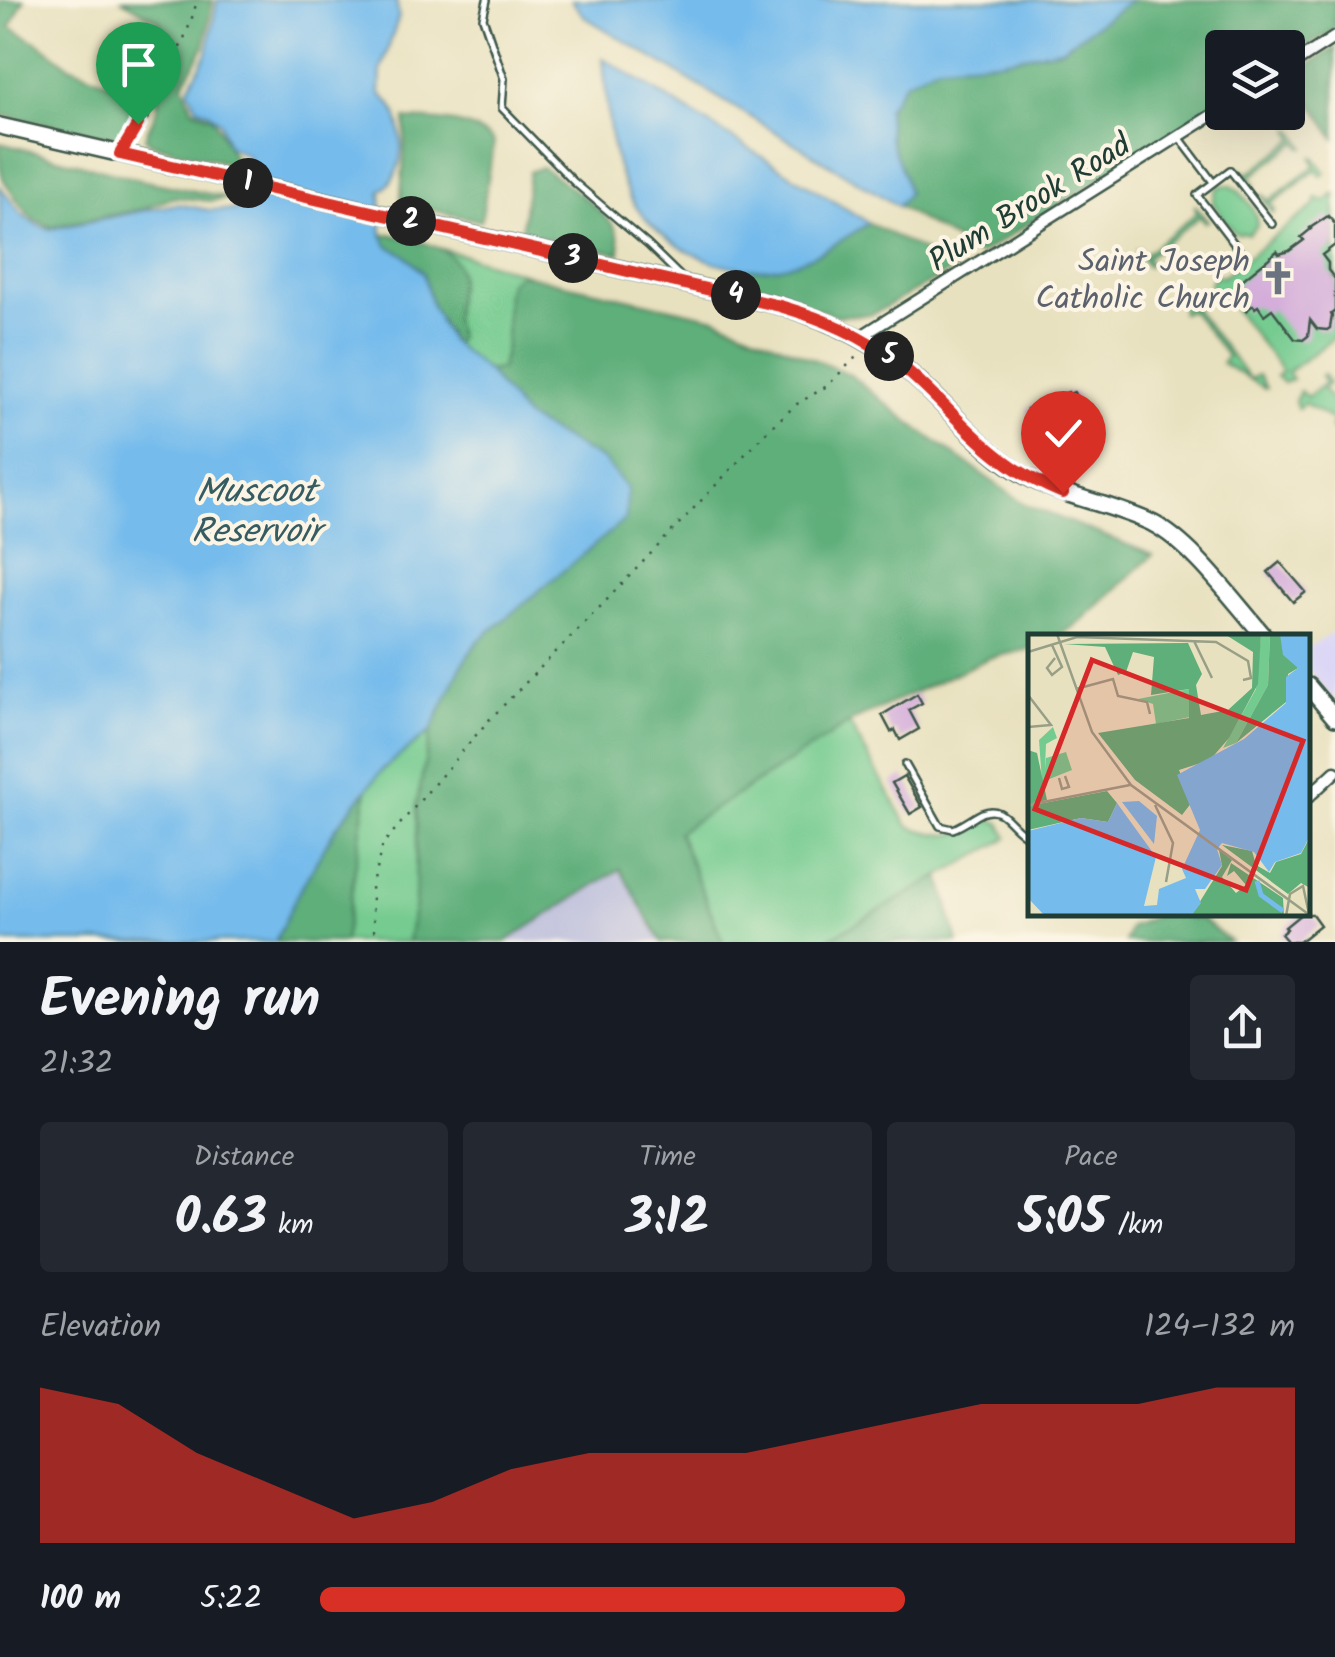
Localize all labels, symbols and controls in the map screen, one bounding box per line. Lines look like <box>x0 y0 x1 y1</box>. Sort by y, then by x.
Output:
pin <box>96 22 181 125</box>
map controls <box>1205 30 1305 130</box>
button: layers <box>1205 30 1305 130</box>
icon: arrive <box>111 37 166 92</box>
street label: Plum Brook Road <box>919 121 1143 287</box>
pin: 1 <box>223 158 273 208</box>
text: 1 <box>244 160 252 205</box>
pin: 2 <box>386 196 436 246</box>
text: 2 <box>403 198 419 243</box>
pin: 3 <box>548 233 598 283</box>
text: 3 <box>565 235 581 280</box>
place label: Saint Joseph Catholic Church <box>1036 237 1250 325</box>
church icon: Saint Joseph Catholic Church <box>1259 259 1297 297</box>
pin: 4 <box>711 270 761 320</box>
text: 4 <box>728 272 744 317</box>
pin: 5 <box>864 331 914 381</box>
text: 5 <box>882 333 896 378</box>
pin <box>1021 391 1106 494</box>
icon: check <box>1036 406 1091 461</box>
water label: Muscoot Reservoir <box>192 465 327 561</box>
inset map <box>1028 634 1310 917</box>
text: Evening run <box>40 958 320 1045</box>
button: share <box>1190 975 1295 1080</box>
text: 21:32 <box>40 1039 113 1090</box>
text: Distance <box>194 1135 294 1180</box>
text: Time <box>639 1135 696 1180</box>
text: Pace <box>1064 1135 1118 1180</box>
text: 0.63 <box>175 1180 267 1260</box>
text: 3:12 <box>626 1180 709 1260</box>
text: 5:05 <box>1018 1180 1107 1260</box>
text: km <box>267 1203 313 1248</box>
text: /km <box>1107 1203 1163 1248</box>
text: Elevation <box>40 1302 161 1353</box>
text: 124–132 m <box>1144 1302 1295 1353</box>
text: 100 m <box>40 1574 121 1625</box>
text: 5:22 <box>200 1574 262 1625</box>

